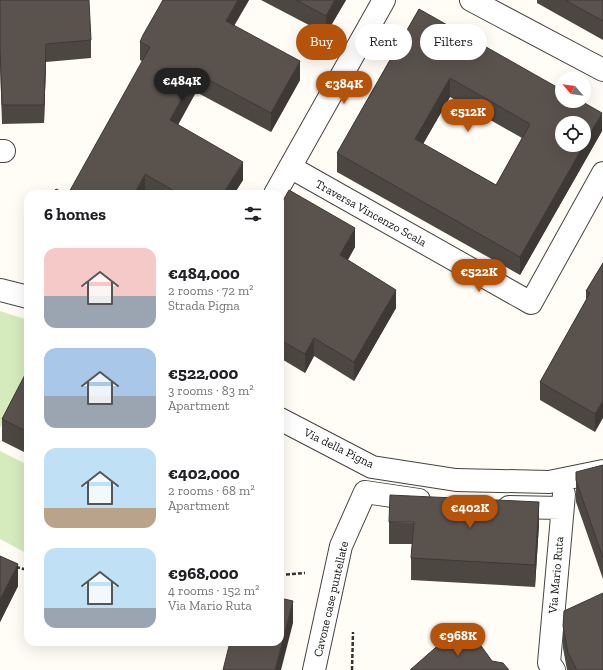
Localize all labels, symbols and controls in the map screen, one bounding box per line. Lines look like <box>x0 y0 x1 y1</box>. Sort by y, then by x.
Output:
chip: Buy <box>296 24 347 60</box>
chip: Rent <box>355 24 412 60</box>
chip: Filters <box>420 24 487 60</box>
pin: €484K <box>154 68 210 102</box>
pin: €384K <box>316 71 372 105</box>
north arrow <box>555 72 591 108</box>
map controls <box>555 72 591 152</box>
text: €484K <box>163 73 201 88</box>
text: €384K <box>325 76 363 91</box>
pin: €512K <box>440 99 496 133</box>
text: €512K <box>450 104 486 119</box>
button: locate <box>555 116 591 152</box>
street label: Traversa Vincenzo Scala <box>313 177 429 249</box>
icon: filters <box>242 203 264 225</box>
text: 6 homes <box>44 204 106 224</box>
pin: €522K <box>451 259 507 293</box>
text: €484,000 <box>168 263 240 283</box>
icon: home <box>76 264 124 312</box>
text: €522K <box>460 264 498 279</box>
text: 2 rooms · 72 m² <box>168 283 254 298</box>
text: Strada Pigna <box>168 298 240 313</box>
text: €522,000 <box>168 363 238 383</box>
icon: home <box>76 364 124 412</box>
text: 3 rooms · 83 m² <box>168 383 254 398</box>
text: Apartment <box>168 398 230 413</box>
street label: Via della Pigna <box>301 425 376 471</box>
text: €402,000 <box>168 463 240 483</box>
icon: home <box>76 464 124 512</box>
text: 2 rooms · 68 m² <box>168 483 255 498</box>
pin: €402K <box>442 495 498 529</box>
text: Apartment <box>168 498 230 513</box>
text: €402K <box>451 500 489 515</box>
street label: Via Mario Ruta <box>546 536 566 615</box>
street label: Cavone case puntellate <box>311 540 351 658</box>
text: €968,000 <box>168 563 239 583</box>
icon: home <box>76 564 124 612</box>
text: 4 rooms · 152 m² <box>168 583 259 598</box>
text: Via Mario Ruta <box>168 598 252 613</box>
pin: €968K <box>430 623 486 657</box>
text: €968K <box>439 628 477 643</box>

